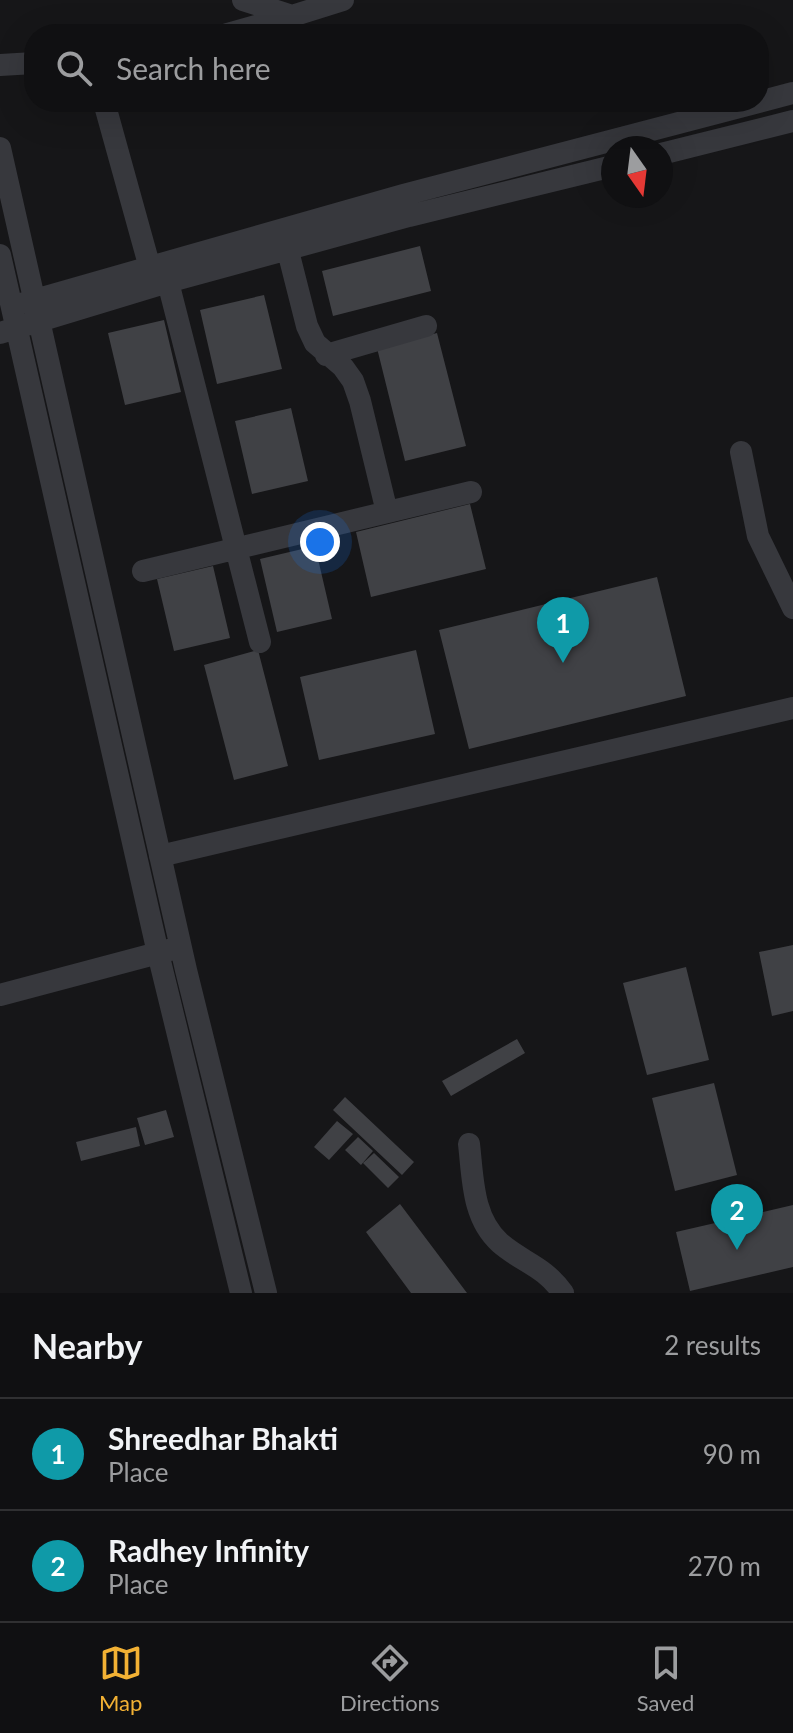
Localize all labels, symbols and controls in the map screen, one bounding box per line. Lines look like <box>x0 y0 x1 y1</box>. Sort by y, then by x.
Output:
search box <box>24 24 769 112</box>
icon: search <box>52 46 96 90</box>
text: Search here <box>116 50 271 86</box>
north arrow <box>601 136 673 208</box>
your location <box>300 522 340 562</box>
pin: 1 <box>537 597 589 663</box>
pin: 2 <box>711 1184 763 1250</box>
text: Nearby <box>32 1325 143 1366</box>
text: 2 results <box>664 1329 761 1361</box>
text: Shreedhar Bhakti <box>108 1420 338 1456</box>
text: 1 <box>50 1438 66 1470</box>
text: 90 m <box>703 1438 761 1470</box>
text: Place <box>108 1456 169 1488</box>
text: Radhey Infinity <box>108 1532 309 1568</box>
text: 2 <box>50 1550 66 1582</box>
text: 270 m <box>688 1550 761 1582</box>
text: Place <box>108 1568 169 1600</box>
tab: Map <box>99 1641 143 1716</box>
tab: Directions <box>340 1641 439 1716</box>
tab: Saved <box>637 1641 694 1716</box>

